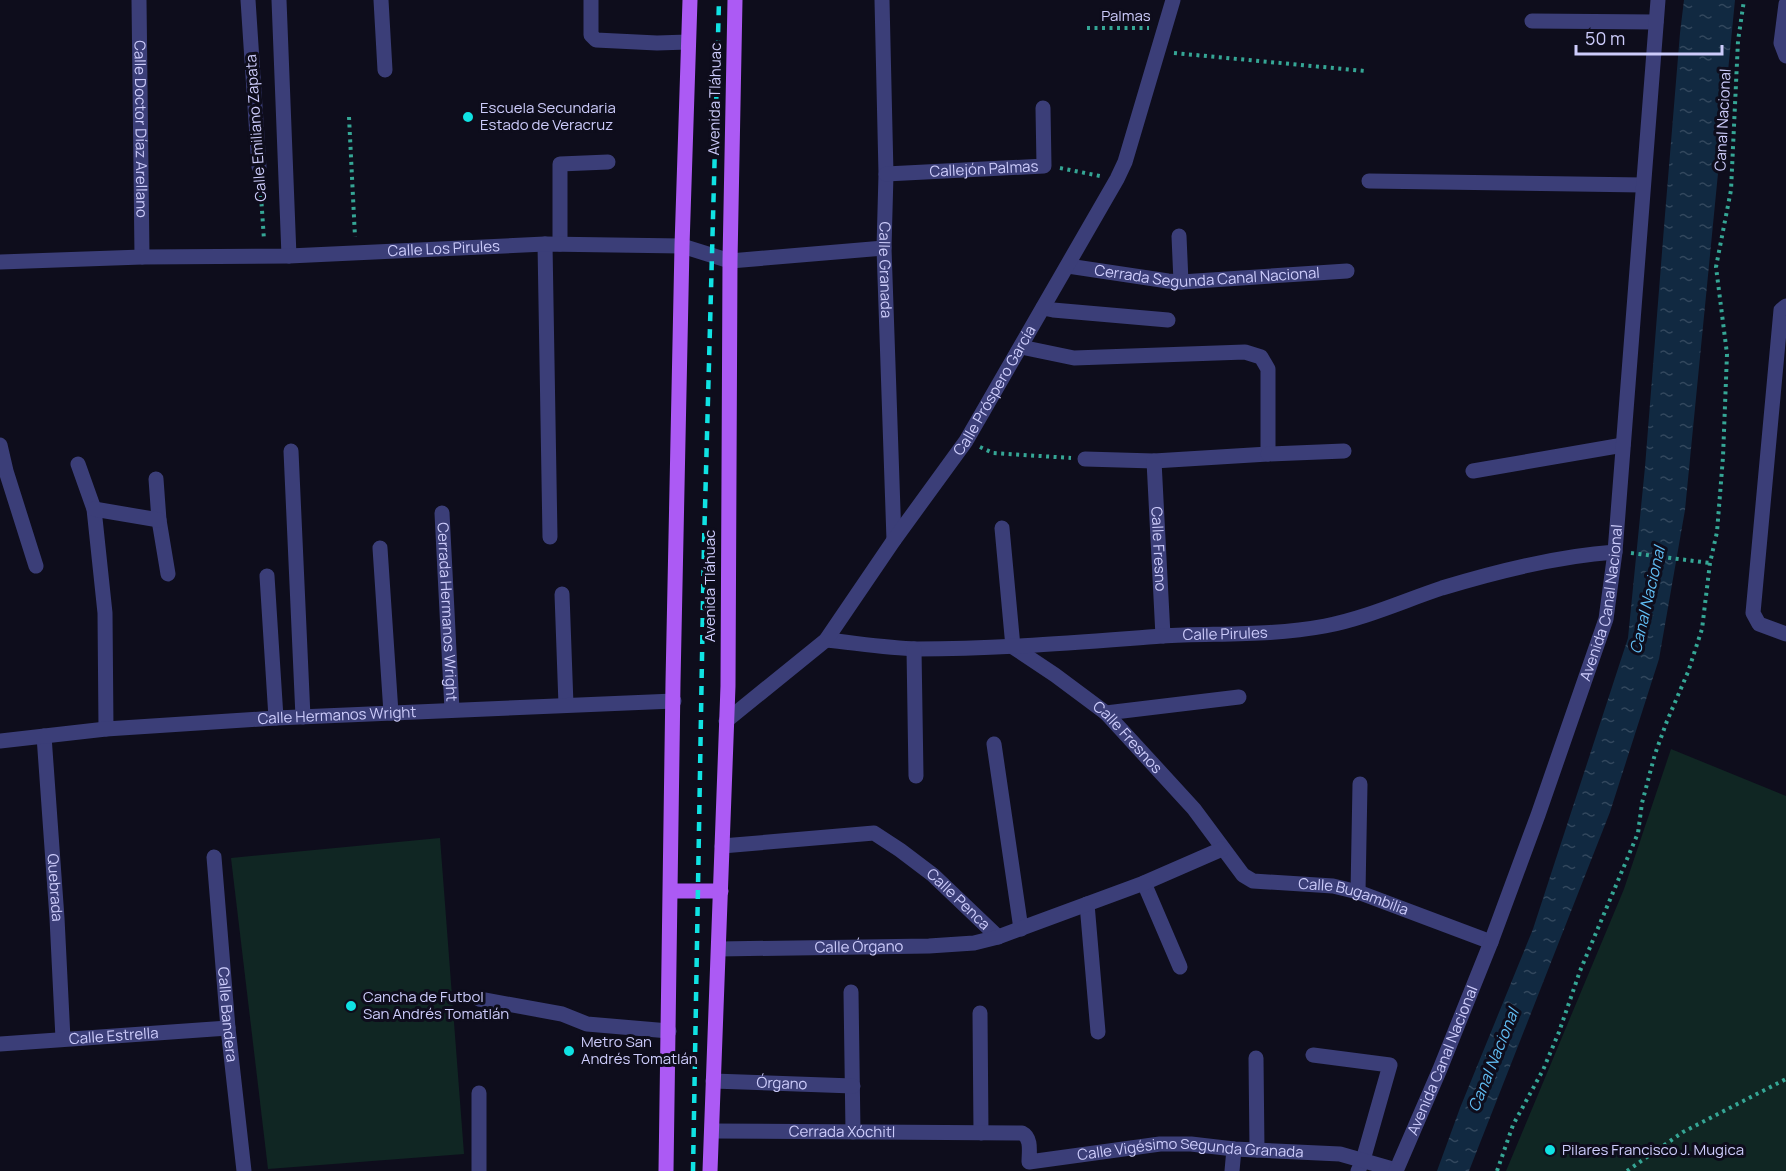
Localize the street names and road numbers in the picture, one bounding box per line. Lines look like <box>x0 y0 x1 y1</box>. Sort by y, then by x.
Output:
street label: Palmas <box>1101 5 1151 26</box>
street label: Calle Doctor Díaz Arellano <box>129 40 153 218</box>
street label: Avenida Tláhuac <box>703 42 726 155</box>
street label: Calle Emiliano Zapata <box>240 54 271 202</box>
street label: Canal Nacional <box>1709 68 1736 172</box>
street label: Callejón Palmas <box>929 155 1039 182</box>
street label: Calle Granada <box>874 221 897 318</box>
street label: Calle Los Pirules <box>387 235 500 261</box>
street label: Cerrada Segunda Canal Nacional <box>1093 259 1320 292</box>
street label: Calle Próspero García <box>948 321 1041 460</box>
street label: Calle Fresno <box>1146 506 1172 592</box>
street label: Cerrada Hermanos Wright <box>432 522 463 702</box>
street label: Avenida Canal Nacional <box>1574 524 1627 684</box>
street label: Avenida Tláhuac <box>699 530 720 642</box>
street label: Calle Pirules <box>1182 622 1268 645</box>
street label: Calle Fresnos <box>1089 696 1167 778</box>
street label: Calle Hermanos Wright <box>257 701 417 729</box>
street label: Quebrada <box>42 853 68 922</box>
street label: Calle Penca <box>923 863 995 934</box>
street label: Calle Bugambilia <box>1298 873 1412 920</box>
street label: Calle Órgano <box>814 935 904 958</box>
street label: Calle Bandera <box>213 966 243 1063</box>
street label: Avenida Canal Nacional <box>1402 982 1482 1138</box>
street label: Calle Estrella <box>68 1022 159 1049</box>
street label: Órgano <box>756 1072 808 1094</box>
street label: Cerrada Xóchitl <box>789 1120 895 1142</box>
street label: Calle Vigésimo Segunda Granada <box>1076 1133 1304 1165</box>

